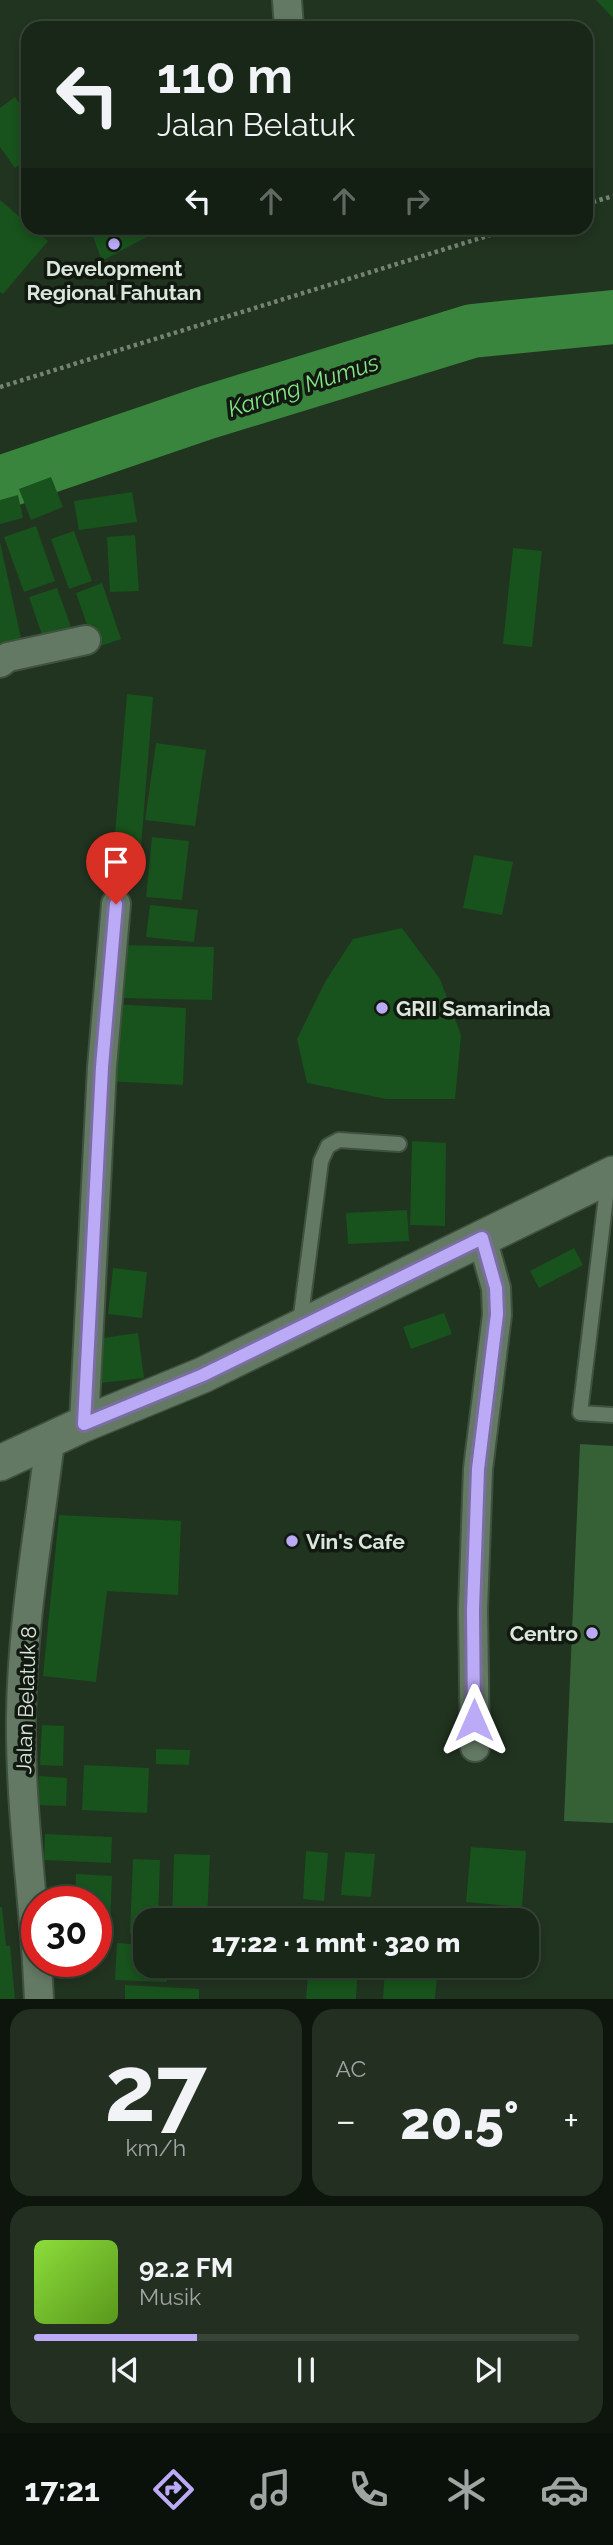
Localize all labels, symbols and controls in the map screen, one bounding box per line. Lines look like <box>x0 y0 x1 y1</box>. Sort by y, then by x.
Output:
text: 110 m <box>157 47 293 104</box>
icon: left <box>42 49 133 140</box>
text: Jalan Belatuk <box>157 106 355 143</box>
icon: left <box>179 182 217 220</box>
icon: ahead <box>252 182 290 220</box>
icon: ahead <box>325 182 363 220</box>
icon: right <box>398 182 436 220</box>
marker: Development Regional Fahutan <box>106 236 122 252</box>
place label: Development Regional Fahutan <box>26 256 202 305</box>
water label: Karang Mumus <box>224 348 382 422</box>
pin <box>86 832 146 904</box>
icon: arrive <box>97 843 135 881</box>
place label: GRII Samarinda <box>396 996 551 1021</box>
marker: GRII Samarinda <box>374 1000 390 1016</box>
place label: Vin's Cafe <box>306 1529 405 1554</box>
marker: Vin's Cafe <box>284 1533 300 1549</box>
place label: Centro <box>510 1621 578 1646</box>
marker: Centro <box>584 1625 600 1641</box>
street label: Jalan Belatuk 8 <box>11 1626 41 1774</box>
position arrow <box>437 1683 511 1757</box>
speed limit sign: 30 <box>21 1886 112 1977</box>
text: 17:22 · 1 mnt · 320 m <box>212 1928 460 1958</box>
text: 27 <box>105 2035 207 2142</box>
text: AC <box>336 2055 366 2082</box>
text: 20.5° <box>400 2090 519 2151</box>
text: − <box>336 2098 356 2143</box>
text: + <box>563 2098 579 2143</box>
text: km/h <box>125 2134 186 2161</box>
text: 92.2 FM <box>139 2253 233 2283</box>
text: Musik <box>139 2283 201 2310</box>
icon: previous <box>106 2351 144 2389</box>
icon: pause <box>287 2351 325 2389</box>
icon: next <box>469 2351 507 2389</box>
icon: directions <box>149 2465 198 2514</box>
icon: music <box>246 2465 295 2514</box>
icon: phone <box>344 2465 393 2514</box>
icon: climate <box>442 2465 491 2514</box>
icon: car <box>540 2465 589 2514</box>
text: 17:21 <box>24 2471 100 2508</box>

